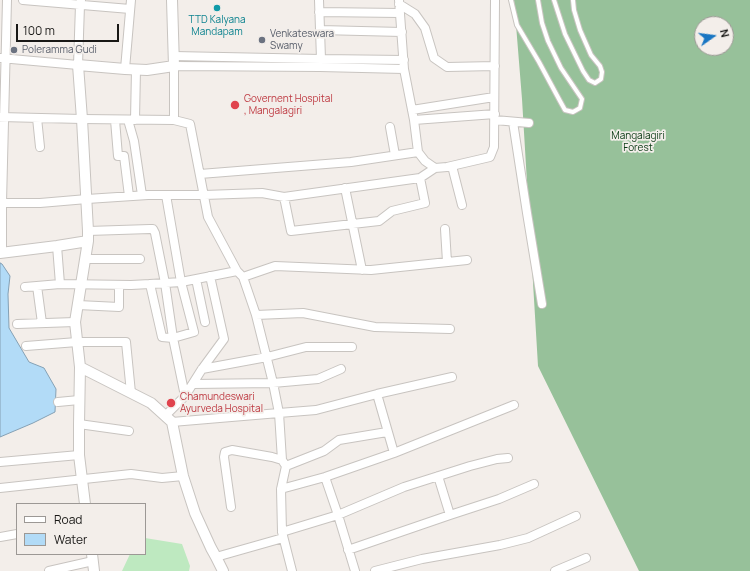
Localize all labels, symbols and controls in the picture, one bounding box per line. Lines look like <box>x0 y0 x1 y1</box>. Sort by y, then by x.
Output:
marker: TTD Kalyana Mandapam <box>212 3 222 13</box>
place label: TTD Kalyana Mandapam <box>188 14 246 38</box>
scale bar <box>18 16 121 42</box>
north arrow <box>694 16 734 56</box>
text: 100 m <box>23 22 55 39</box>
place label: Venkateswara Swamy <box>270 28 334 52</box>
text: N <box>717 28 733 39</box>
marker: Venkateswara Swamy <box>257 35 267 45</box>
place label: Poleramma Gudi <box>22 44 97 56</box>
marker: Poleramma Gudi <box>9 45 19 55</box>
place label: Governent Hospital , Mangalagiri <box>244 93 333 116</box>
marker: Governent Hospital , Mangalagiri <box>229 99 241 111</box>
park label: Mangalagiri Forest <box>611 130 665 154</box>
place label: Chamundeswari Ayurveda Hospital <box>180 391 263 414</box>
marker: Chamundeswari Ayurveda Hospital <box>165 397 177 409</box>
legend <box>16 503 146 555</box>
text: Road <box>54 511 82 528</box>
text: Water <box>54 531 87 548</box>

